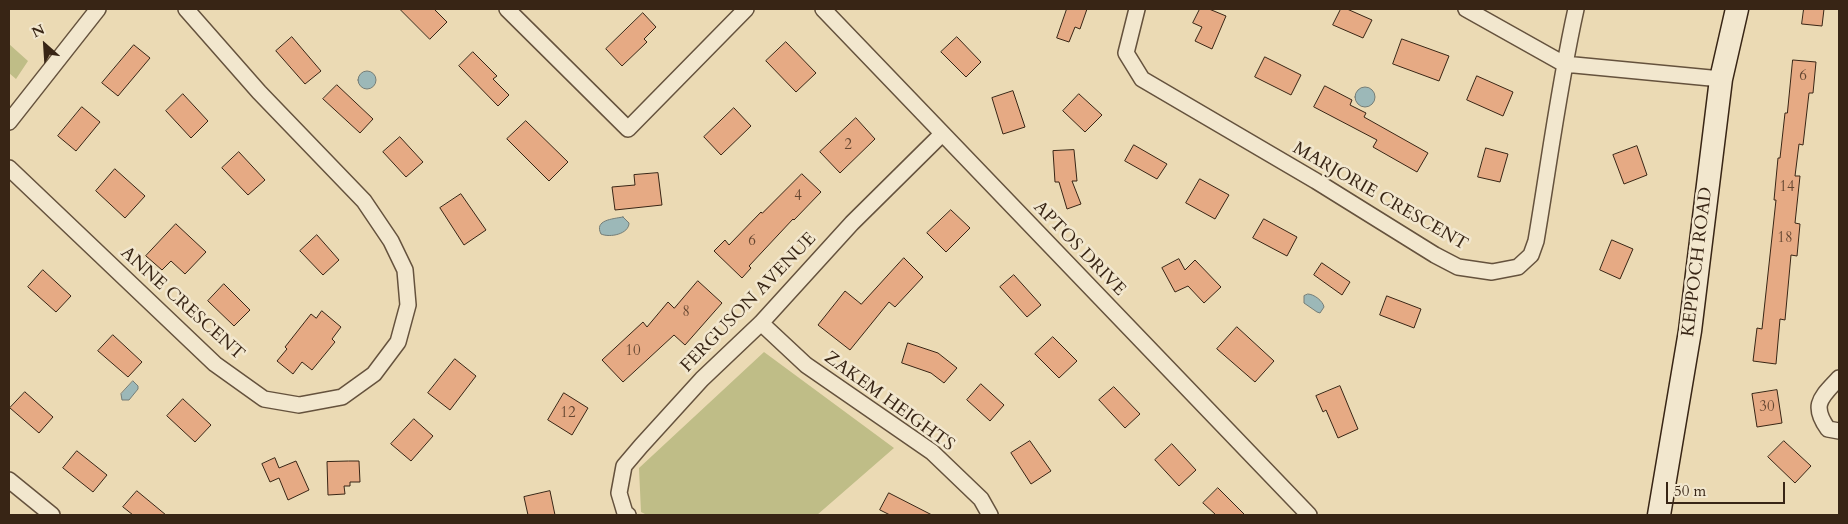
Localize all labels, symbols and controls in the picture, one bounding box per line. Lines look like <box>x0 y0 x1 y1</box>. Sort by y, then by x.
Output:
north arrow <box>20 20 70 70</box>
text: N <box>29 20 48 42</box>
house number: 6 <box>1799 68 1807 86</box>
house number: 2 <box>844 137 852 155</box>
street label: MARJORIE CRESCENT <box>1289 138 1471 256</box>
house number: 14 <box>1779 179 1795 197</box>
street label: KEPPOCH ROAD <box>1678 186 1718 338</box>
house number: 4 <box>794 188 802 206</box>
street label: APTOS DRIVE <box>1028 197 1130 301</box>
street label: FERGUSON AVENUE <box>677 229 821 377</box>
house number: 18 <box>1777 230 1793 248</box>
house number: 6 <box>748 233 756 251</box>
street label: ANNE CRESCENT <box>116 243 248 365</box>
house number: 8 <box>682 304 690 322</box>
house number: 10 <box>625 343 641 361</box>
street label: ZAKEM HEIGHTS <box>820 347 958 457</box>
house number: 30 <box>1759 399 1775 417</box>
house number: 12 <box>560 405 576 423</box>
scale bar <box>1668 472 1787 504</box>
text: 50 m <box>1674 481 1706 501</box>

